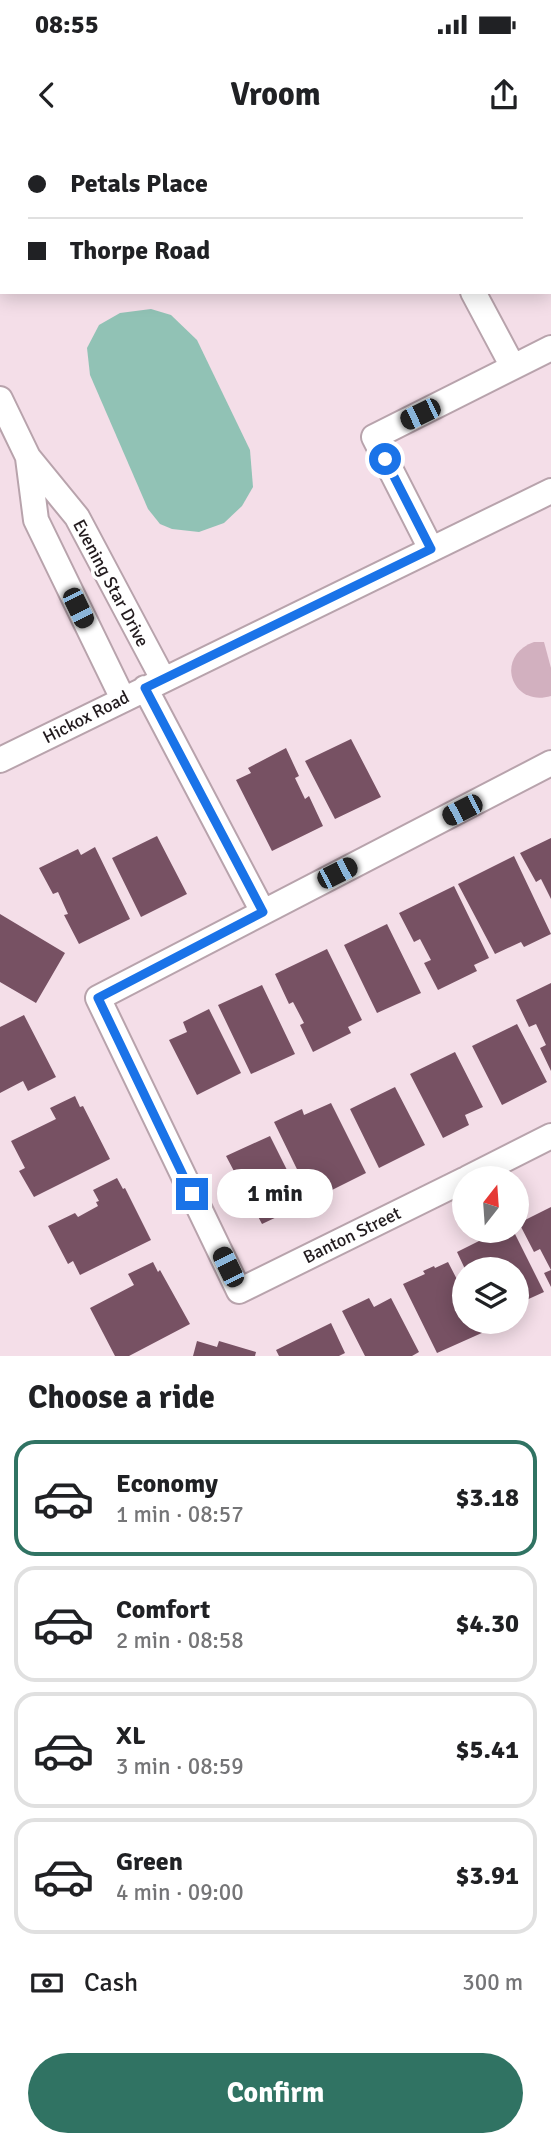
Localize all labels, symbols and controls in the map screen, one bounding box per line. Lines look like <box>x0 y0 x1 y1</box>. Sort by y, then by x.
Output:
text: 08:55 <box>35 9 99 41</box>
text: Vroom <box>230 75 321 114</box>
icon: back <box>28 76 66 114</box>
icon: share <box>485 76 523 114</box>
text: Petals Place <box>70 168 208 200</box>
text: Thorpe Road <box>70 235 210 267</box>
car <box>397 395 444 433</box>
route start <box>369 443 401 475</box>
street label: Evening Star Drive <box>68 516 154 650</box>
car <box>60 585 97 631</box>
street label: Hickox Road <box>39 686 133 748</box>
car <box>439 791 486 829</box>
car <box>314 854 361 892</box>
north arrow <box>452 1166 528 1242</box>
map controls <box>452 1166 529 1334</box>
callout: 1 min <box>216 1170 332 1218</box>
route end <box>176 1178 208 1210</box>
text: 1 min <box>247 1179 303 1208</box>
street label: Banton Street <box>300 1202 404 1268</box>
car <box>210 1244 247 1290</box>
button: layers <box>452 1257 529 1334</box>
text: Choose a ride <box>28 1378 215 1417</box>
icon: car <box>32 1467 95 1530</box>
text: Economy <box>116 1468 218 1500</box>
text: $3.18 <box>455 1482 519 1514</box>
text: 1 min · 08:57 <box>116 1500 244 1529</box>
icon: car <box>32 1593 95 1656</box>
text: Comfort <box>116 1594 210 1626</box>
text: $4.30 <box>455 1608 519 1640</box>
text: 2 min · 08:58 <box>116 1626 244 1655</box>
icon: car <box>32 1719 95 1782</box>
text: XL <box>116 1720 146 1752</box>
text: $5.41 <box>455 1734 519 1766</box>
text: 3 min · 08:59 <box>116 1752 244 1781</box>
icon: car <box>32 1845 95 1908</box>
text: Green <box>116 1846 183 1878</box>
text: $3.91 <box>455 1860 519 1892</box>
text: 4 min · 09:00 <box>116 1878 244 1907</box>
icon: cash <box>28 1964 66 2002</box>
text: Cash <box>84 1967 138 1999</box>
text: 300 m <box>462 1968 523 1997</box>
button: Confirm <box>28 2053 523 2133</box>

